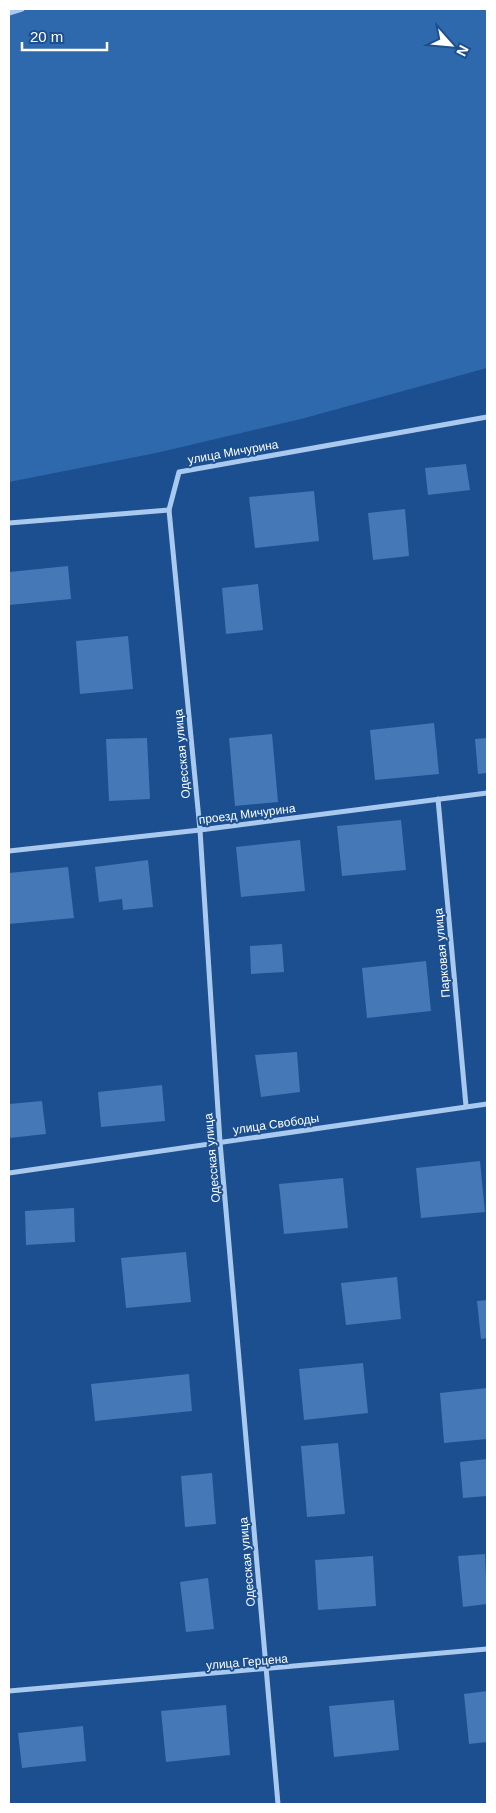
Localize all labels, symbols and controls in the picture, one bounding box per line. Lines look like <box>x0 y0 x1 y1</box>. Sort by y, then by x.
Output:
scale bar <box>22 20 108 52</box>
north arrow <box>426 20 476 70</box>
text: 20 m <box>30 28 63 45</box>
text: N <box>453 43 472 59</box>
street label: улица Мичурина <box>187 437 280 467</box>
street label: Одесская улица <box>171 708 193 799</box>
street label: проезд Мичурина <box>198 801 296 827</box>
street label: Парковая улица <box>431 907 453 998</box>
street label: улица Свободы <box>232 1111 320 1137</box>
street label: Одесская улица <box>201 1112 223 1203</box>
street label: Одесская улица <box>236 1516 258 1607</box>
street label: улица Герцена <box>206 1651 289 1673</box>

